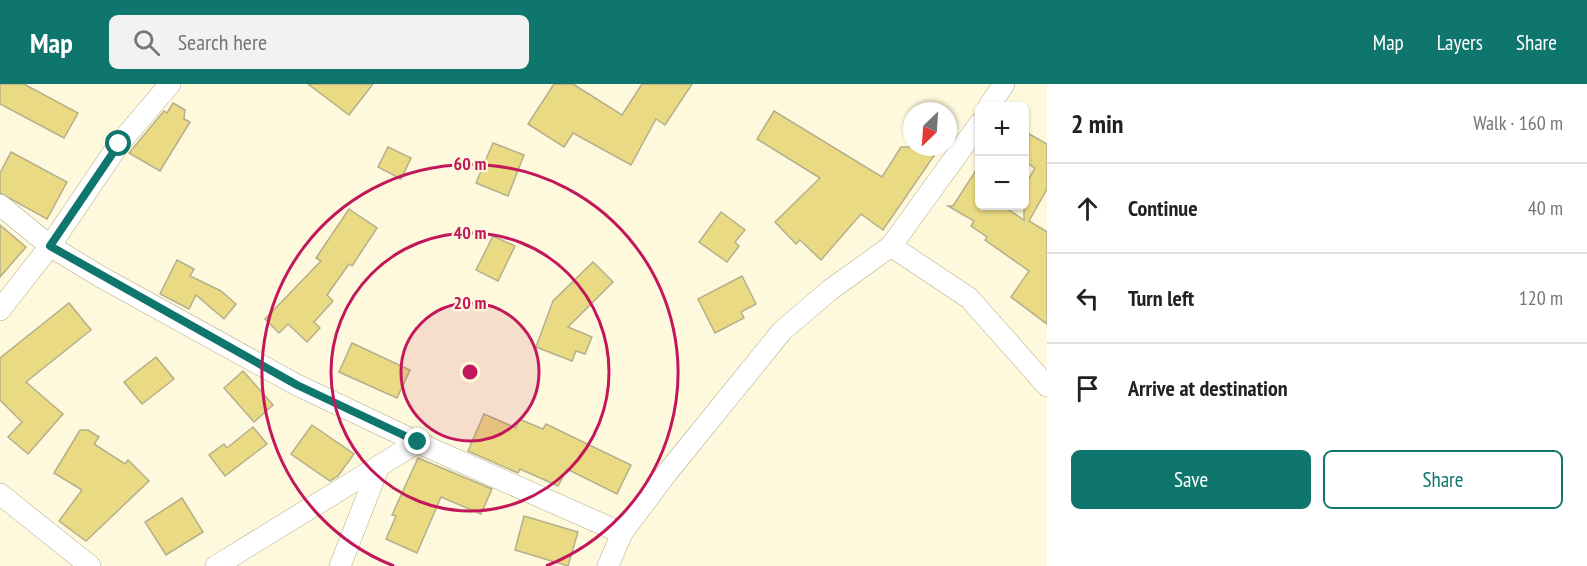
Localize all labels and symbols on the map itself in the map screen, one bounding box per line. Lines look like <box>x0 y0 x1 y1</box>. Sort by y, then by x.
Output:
north arrow <box>903 102 957 156</box>
route start <box>105 130 131 156</box>
text: 60 m <box>454 152 486 175</box>
text: 40 m <box>454 221 486 244</box>
text: 20 m <box>454 291 486 314</box>
centre of rings <box>460 362 480 382</box>
route end <box>404 428 430 454</box>

